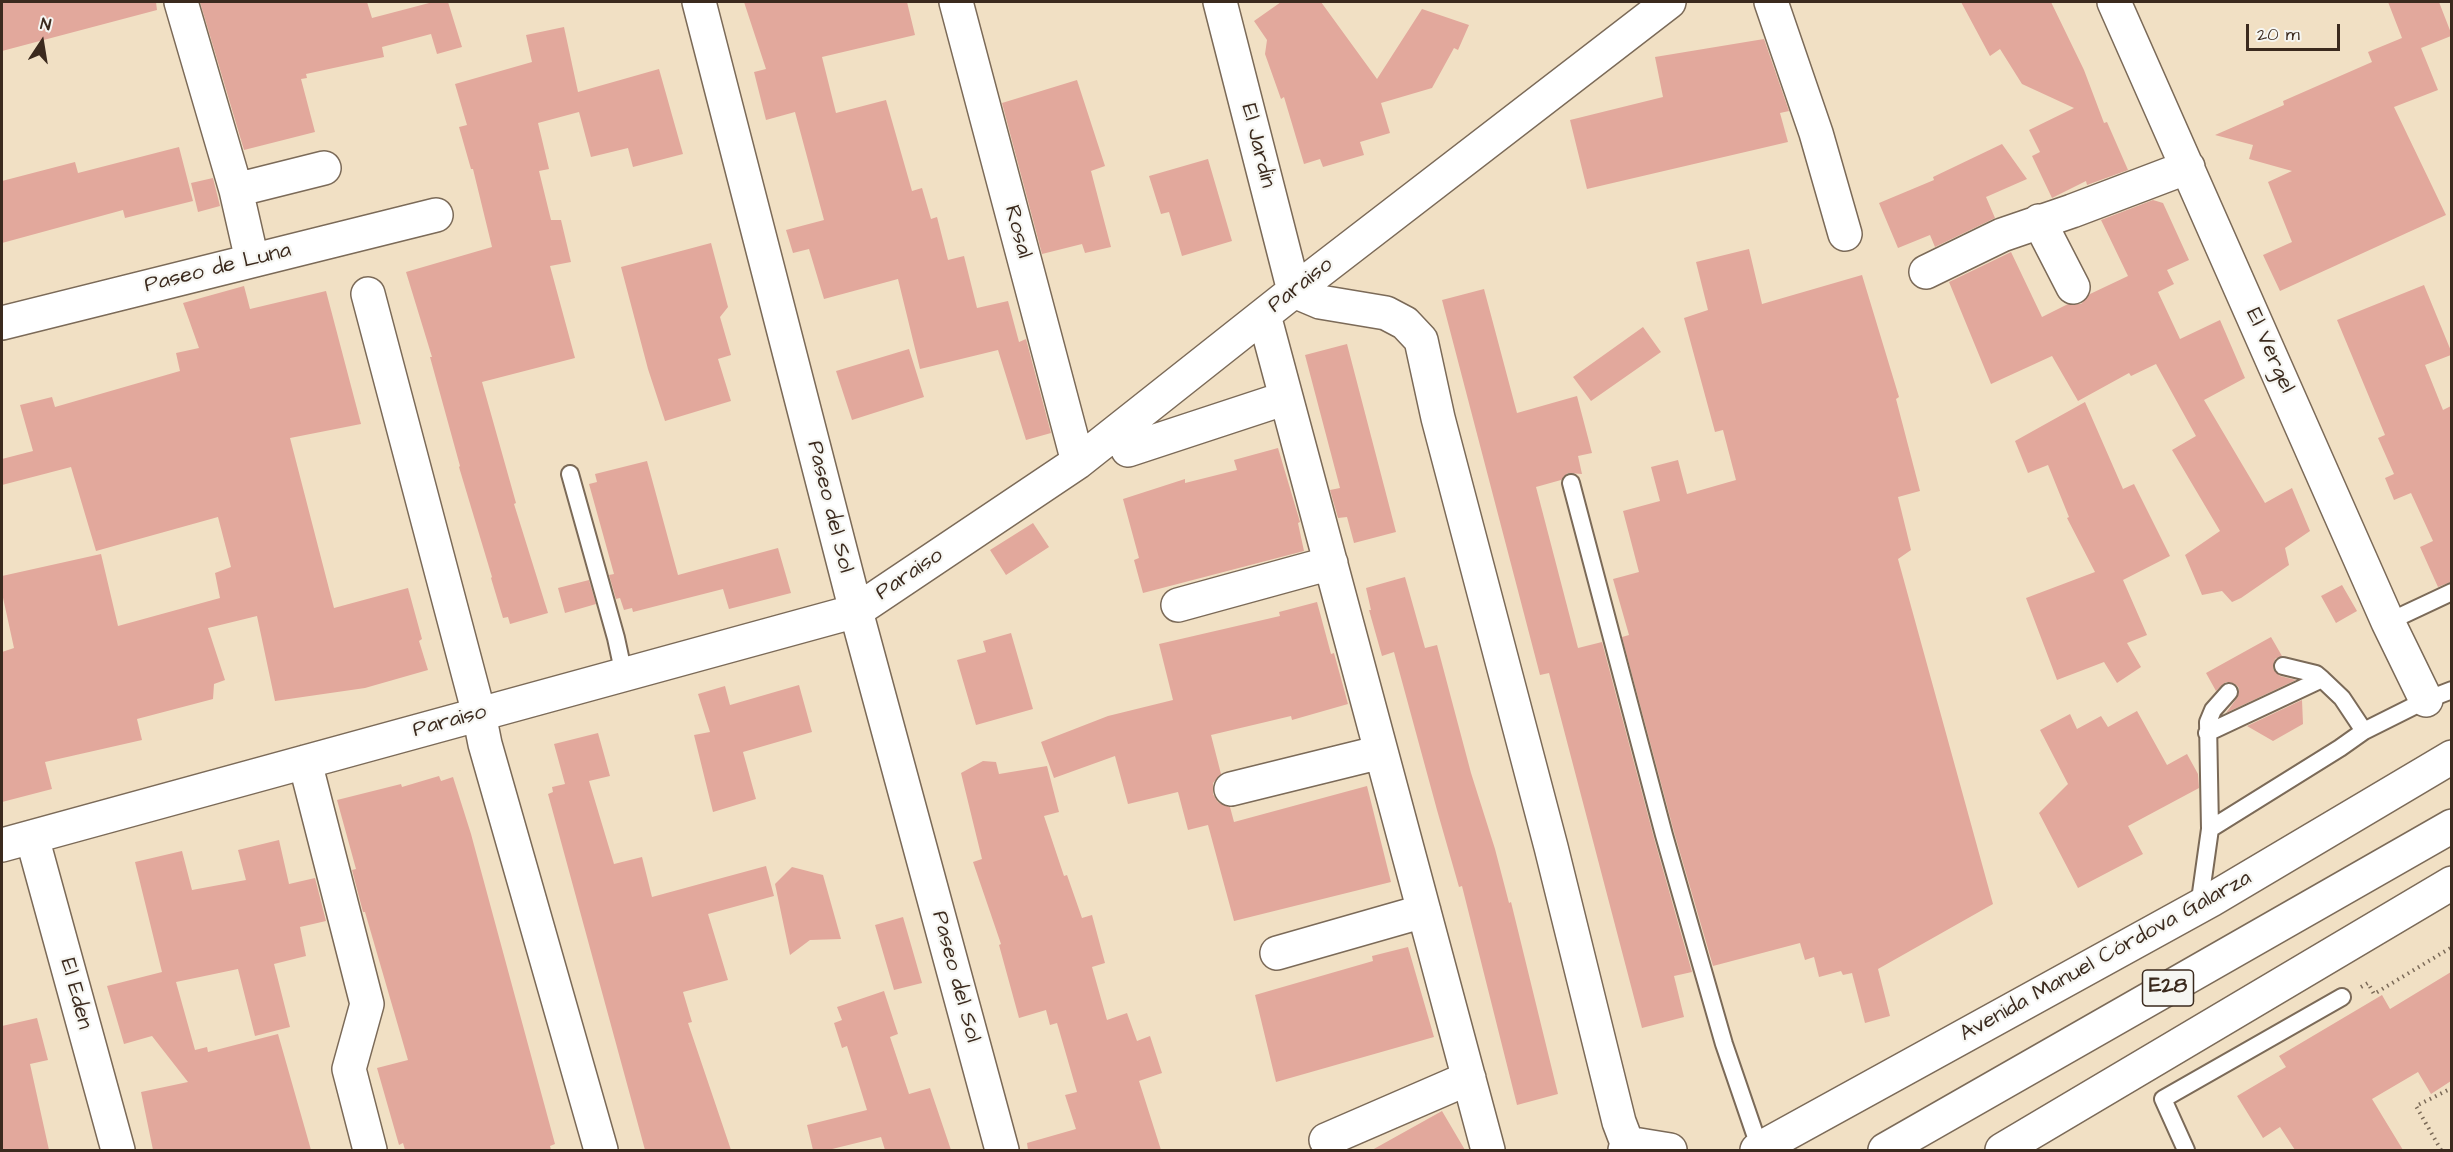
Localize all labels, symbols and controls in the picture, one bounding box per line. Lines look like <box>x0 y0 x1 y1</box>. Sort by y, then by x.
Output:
north arrow <box>12 12 72 72</box>
scale bar <box>2249 12 2344 50</box>
text: N <box>39 13 53 36</box>
text: 20 m <box>2257 22 2300 47</box>
street label: El Jardin <box>1234 101 1280 191</box>
street label: Rosal <box>997 203 1037 261</box>
street label: Paseo de Luna <box>142 238 294 300</box>
street label: Paraiso <box>1263 252 1339 320</box>
street label: El Vergel <box>2239 305 2299 397</box>
street label: Paseo del Sol <box>800 438 858 576</box>
street label: Paraiso <box>871 543 949 607</box>
street label: Paraiso <box>410 700 490 744</box>
street label: Avenida Manuel Córdova Galarza <box>1956 866 2256 1048</box>
street label: Paseo del Sol <box>925 908 985 1046</box>
street label: El Eden <box>53 956 97 1032</box>
road number: E28 <box>2142 970 2194 1006</box>

